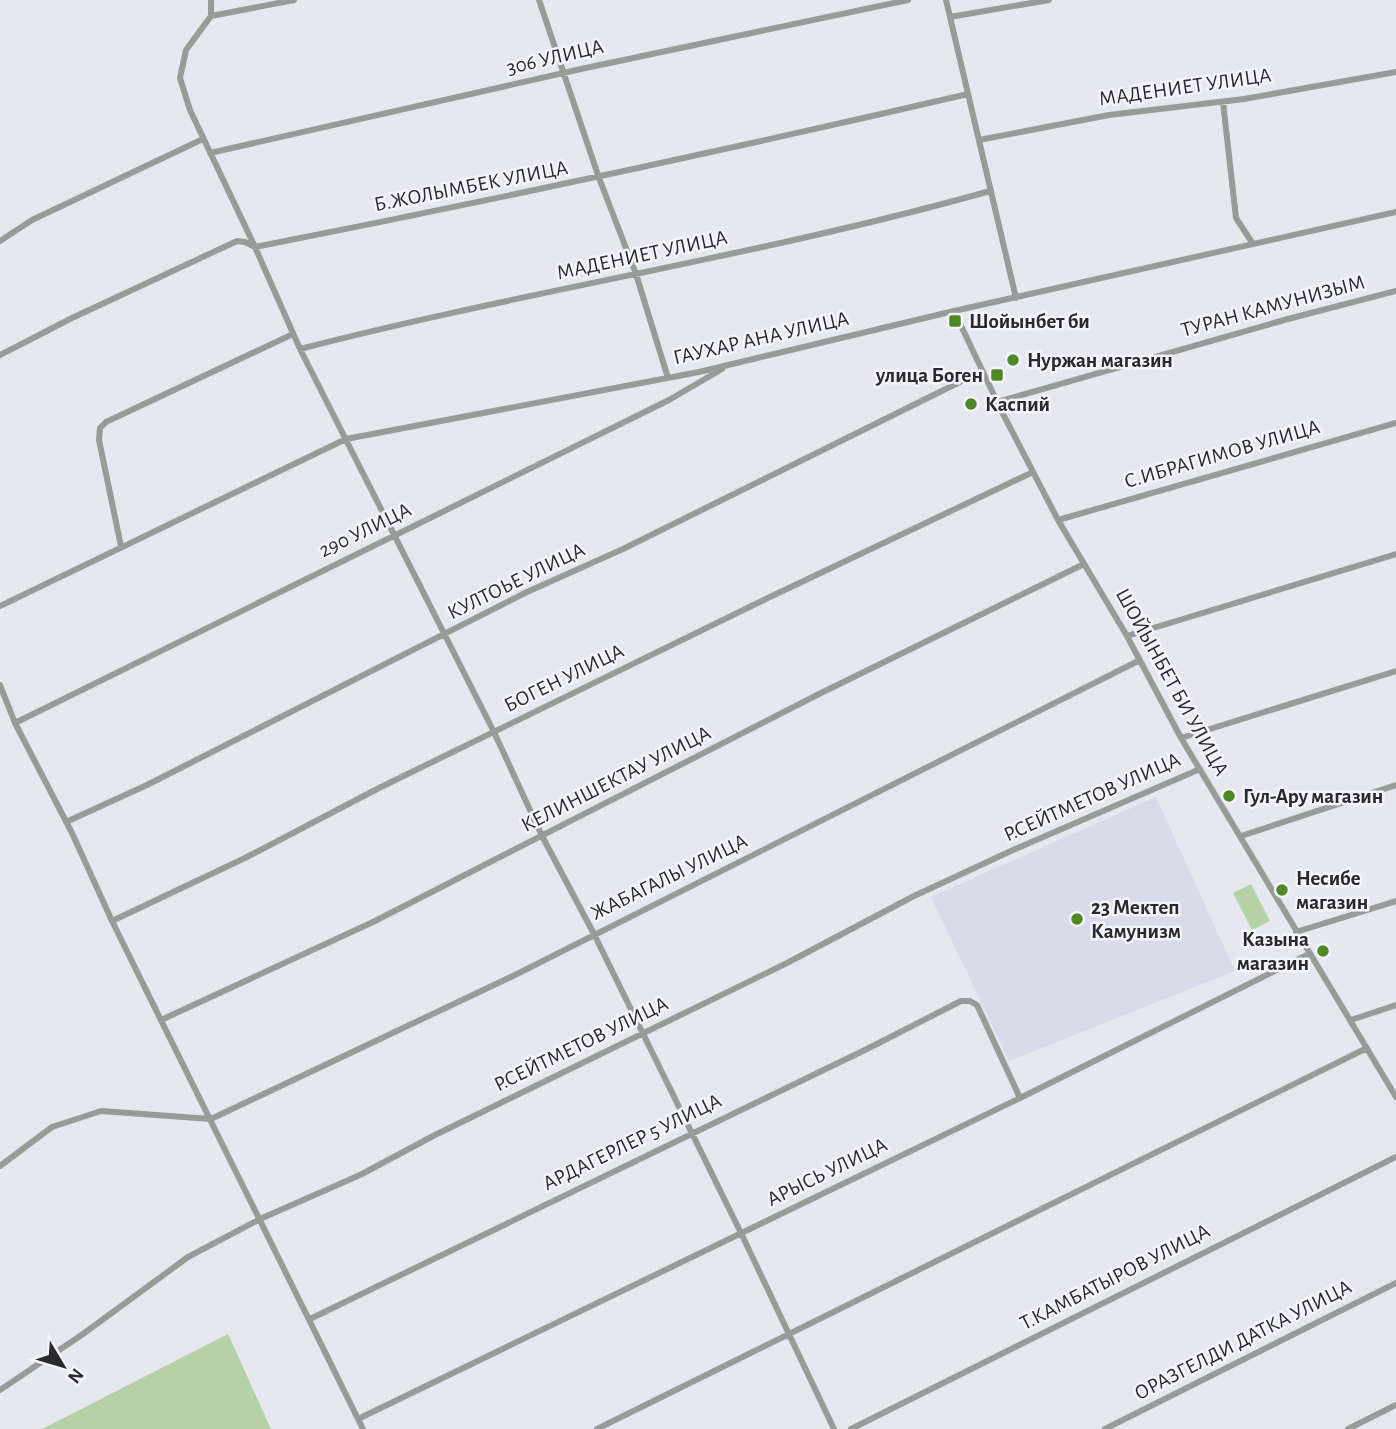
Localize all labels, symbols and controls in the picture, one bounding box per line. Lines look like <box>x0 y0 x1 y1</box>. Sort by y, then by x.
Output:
street label: 306 УЛИЦА <box>505 36 605 78</box>
street label: МАДЕНИЕТ УЛИЦА <box>1097 65 1273 109</box>
street label: Б.ЖОЛЫМБЕК УЛИЦА <box>372 157 570 215</box>
street label: МАДЕНИЕТ УЛИЦА <box>555 227 729 283</box>
street label: ТУРАН КАМУНИЗЫМ <box>1179 271 1367 341</box>
street label: ГАУХАР АНА УЛИЦА <box>671 308 851 368</box>
place label: Шойынбет би <box>969 311 1090 332</box>
marker: Шойынбет би <box>947 313 963 329</box>
place label: Нуржан магазин <box>1027 350 1173 371</box>
marker: Нуржан магазин <box>1005 352 1021 368</box>
place label: улица Боген <box>875 365 983 386</box>
marker: улица Боген <box>989 367 1005 383</box>
place label: Каспий <box>985 394 1050 415</box>
marker: Каспий <box>963 396 979 412</box>
street label: С.ИБРАГИМОВ УЛИЦА <box>1122 416 1322 492</box>
street label: 290 УЛИЦА <box>316 499 414 561</box>
street label: КУЛТОЬЕ УЛИЦА <box>444 539 588 623</box>
street label: ШОЙЫНБЕТ БИ УЛИЦА <box>1112 584 1233 779</box>
street label: БОГЕН УЛИЦА <box>501 640 627 716</box>
street label: КЕЛИНШЕКТАУ УЛИЦА <box>518 722 714 836</box>
street label: Р.СЕЙТМЕТОВ УЛИЦА <box>1000 748 1183 845</box>
place label: Гул-Ару магазин <box>1243 786 1383 807</box>
marker: Гул-Ару магазин <box>1221 788 1237 804</box>
street label: ЖАБАГАЛЫ УЛИЦА <box>587 830 751 924</box>
place label: Несибе магазин <box>1296 868 1368 913</box>
marker: Несибе магазин <box>1274 882 1290 898</box>
place label: 23 Мектеп Камунизм <box>1091 897 1181 942</box>
marker: 23 Мектеп Камунизм <box>1069 911 1085 927</box>
place label: Казына магазин <box>1237 929 1309 974</box>
marker: Казына магазин <box>1315 943 1331 959</box>
street label: Р.СЕЙТМЕТОВ УЛИЦА <box>490 992 671 1095</box>
street label: АРДАГЕРЛЕР 5 УЛИЦА <box>539 1090 725 1194</box>
street label: АРЫСЬ УЛИЦА <box>764 1134 890 1210</box>
street label: Т.КАМБАТЫРОВ УЛИЦА <box>1017 1220 1213 1334</box>
street label: ОРАЗГЕЛДИ ДАТКА УЛИЦА <box>1131 1276 1355 1404</box>
north arrow <box>28 1331 98 1401</box>
text: N <box>64 1364 87 1387</box>

